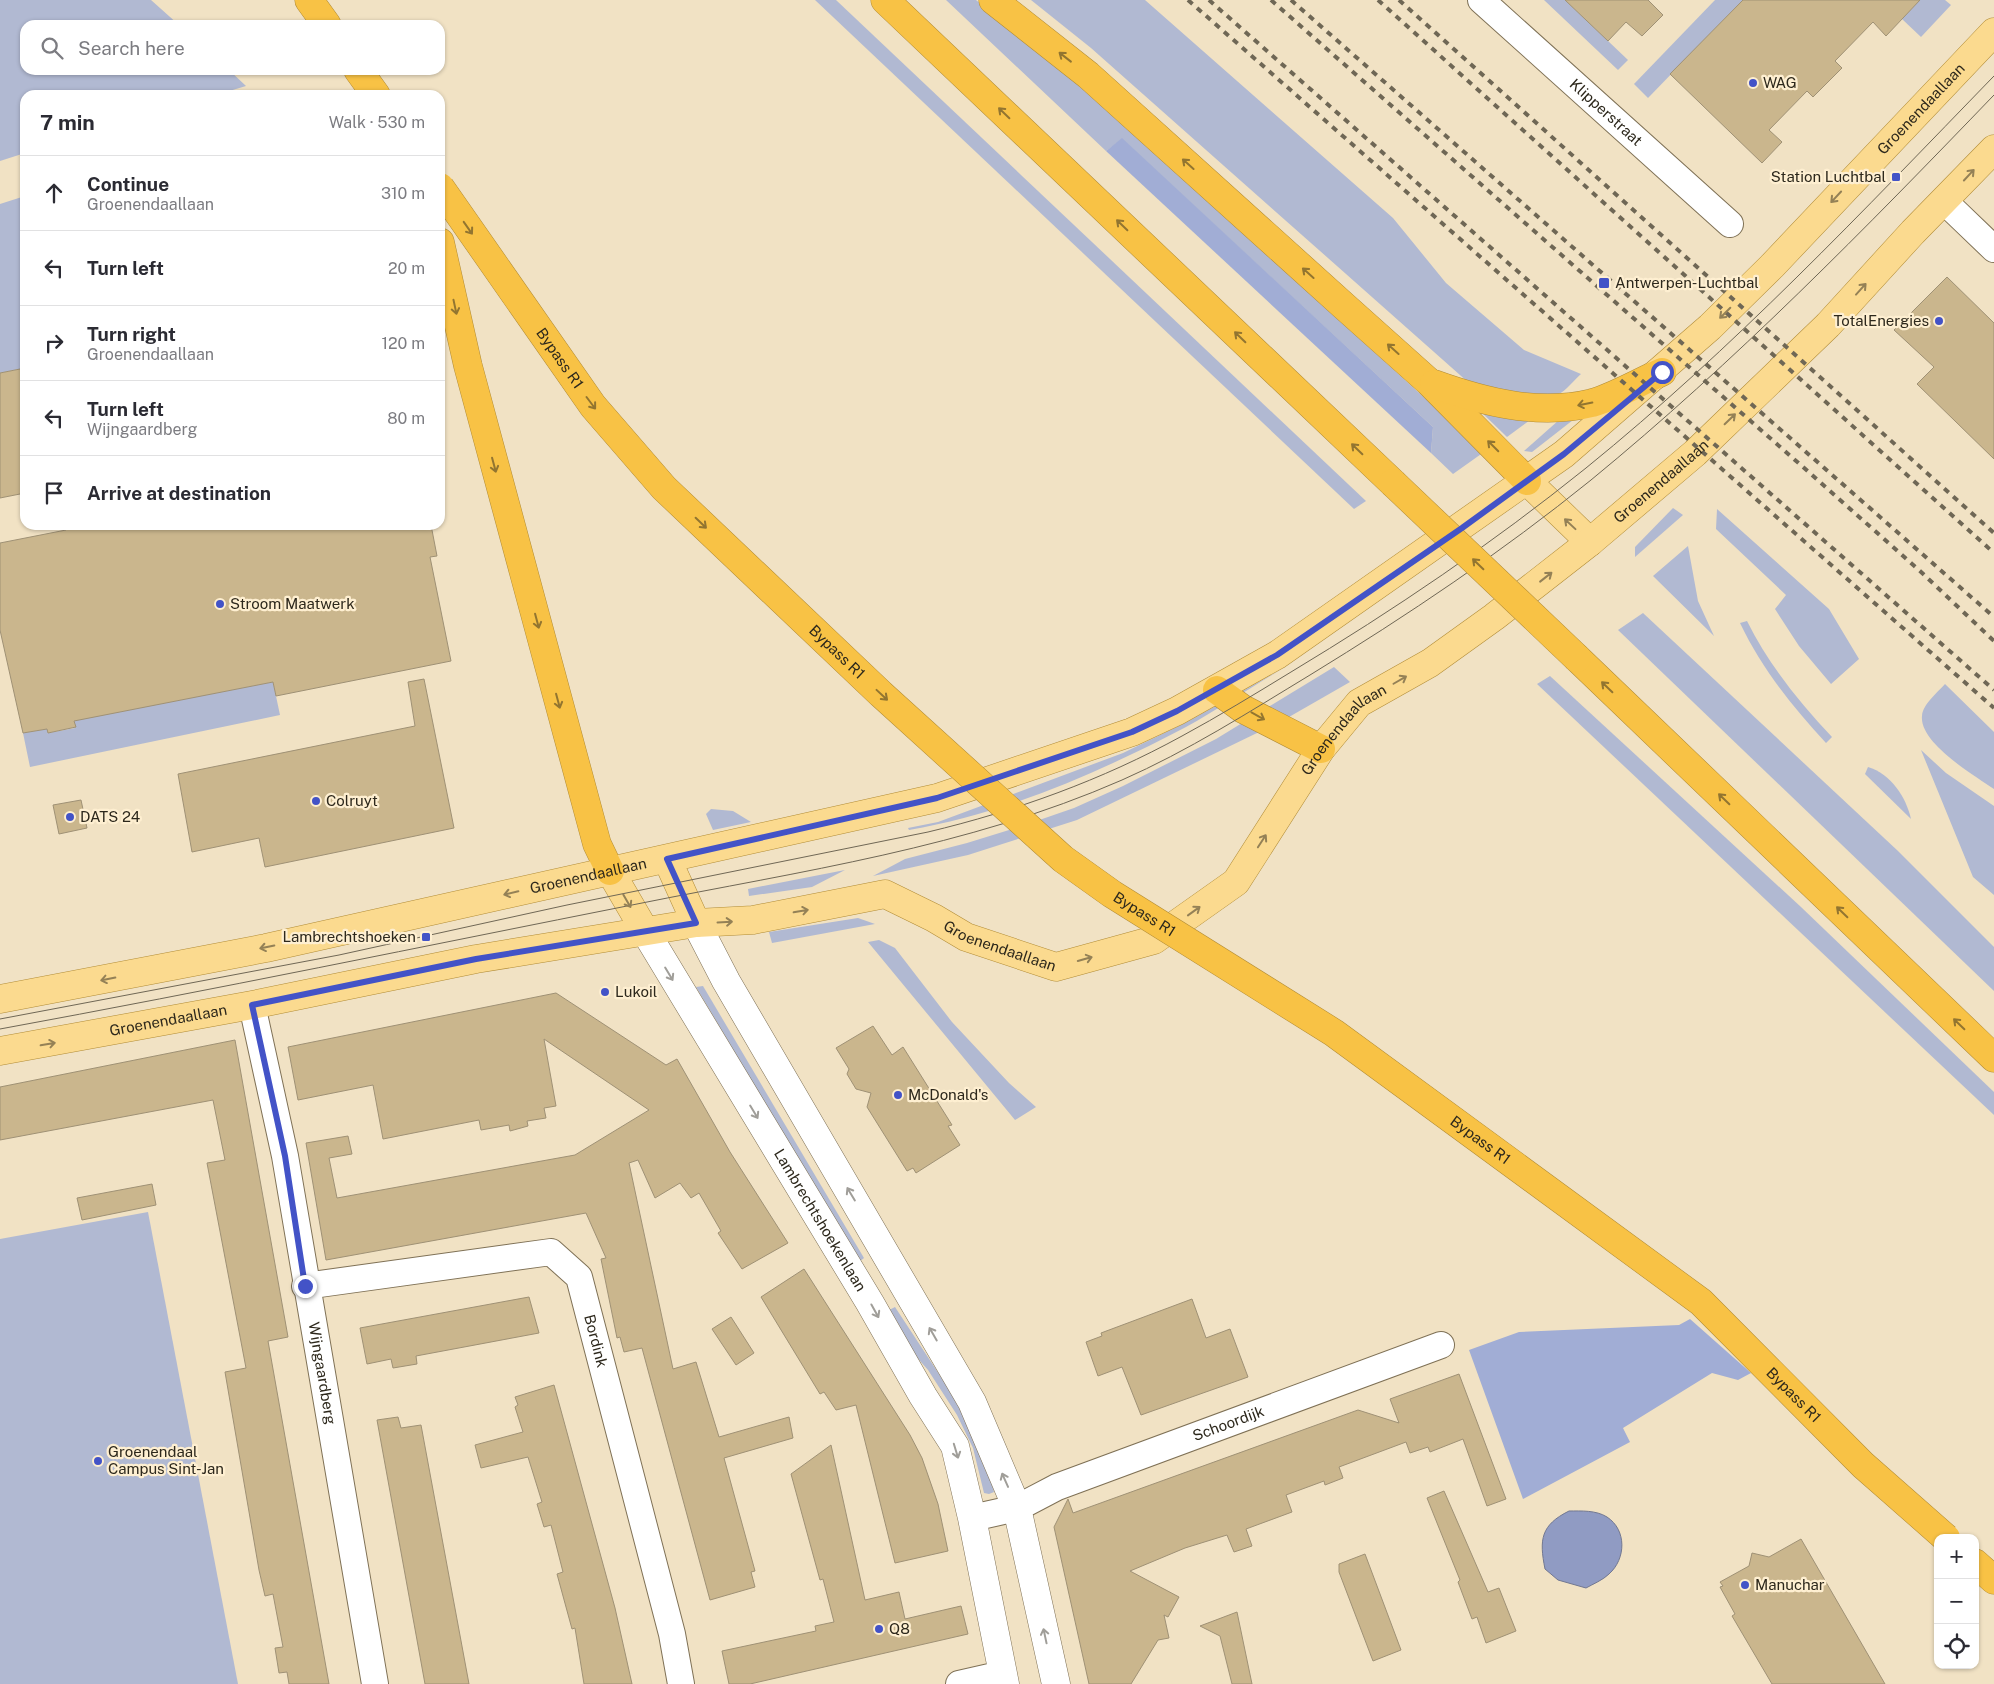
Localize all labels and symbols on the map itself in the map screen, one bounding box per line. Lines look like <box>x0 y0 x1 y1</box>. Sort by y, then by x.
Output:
one-way arrow <box>1059 52 1072 63</box>
street label: Groenendaallaan <box>1874 59 1968 158</box>
place label: WAG <box>1763 74 1797 91</box>
street label: Klipperstraat <box>1566 75 1646 149</box>
marker: WAG <box>1747 77 1759 89</box>
one-way arrow <box>998 107 1011 119</box>
one-way arrow <box>1181 158 1194 170</box>
place label: Station Luchtbal <box>1771 168 1886 185</box>
one-way arrow <box>1963 169 1975 182</box>
marker: Station Luchtbal <box>1890 171 1902 183</box>
one-way arrow <box>1830 190 1842 203</box>
one-way arrow <box>1116 219 1128 231</box>
one-way arrow <box>463 220 473 234</box>
one-way arrow <box>1302 267 1315 279</box>
place label: Antwerpen-Luchtbal <box>1615 274 1759 291</box>
marker: Antwerpen-Luchtbal <box>1597 276 1611 290</box>
one-way arrow <box>1855 282 1867 295</box>
one-way arrow <box>451 298 460 314</box>
one-way arrow <box>1719 306 1731 319</box>
place label: TotalEnergies <box>1833 312 1929 329</box>
marker: TotalEnergies <box>1933 315 1945 327</box>
street label: Bypass R1 <box>533 324 587 392</box>
one-way arrow <box>1233 331 1246 343</box>
one-way arrow <box>1386 343 1399 355</box>
route start <box>1651 361 1674 384</box>
one-way arrow <box>586 396 597 409</box>
one-way arrow <box>1577 400 1593 409</box>
one-way arrow <box>1724 413 1736 425</box>
street label: Groenendaallaan <box>1610 436 1711 526</box>
one-way arrow <box>1487 440 1499 453</box>
one-way arrow <box>1351 443 1364 455</box>
one-way arrow <box>490 456 499 472</box>
one-way arrow <box>695 517 707 529</box>
one-way arrow <box>1564 518 1577 530</box>
one-way arrow <box>1471 558 1484 570</box>
one-way arrow <box>1539 571 1552 582</box>
place label: Stroom Maatwerk <box>230 595 355 612</box>
marker: Stroom Maatwerk <box>214 598 226 610</box>
one-way arrow <box>532 613 542 629</box>
street label: Bypass R1 <box>806 621 869 682</box>
one-way arrow <box>1392 675 1406 685</box>
street label: Groenendaallaan <box>1298 680 1389 778</box>
one-way arrow <box>1601 681 1613 693</box>
one-way arrow <box>876 689 889 701</box>
one-way arrow <box>554 692 563 708</box>
one-way arrow <box>1250 712 1264 722</box>
place label: Colruyt <box>326 792 378 809</box>
one-way arrow <box>1718 793 1731 805</box>
marker: Colruyt <box>310 795 322 807</box>
place label: DATS 24 <box>80 808 140 825</box>
marker: DATS 24 <box>64 811 76 823</box>
one-way arrow <box>1257 834 1267 848</box>
street label: Groenendaallaan <box>528 854 648 897</box>
street label: Bypass R1 <box>1110 888 1179 940</box>
one-way arrow <box>504 889 520 898</box>
one-way arrow <box>623 894 633 908</box>
one-way arrow <box>793 906 809 916</box>
one-way arrow <box>1187 906 1201 916</box>
one-way arrow <box>1835 906 1848 918</box>
one-way arrow <box>716 917 732 926</box>
street label: Groenendaallaan <box>941 917 1058 974</box>
place label: Lambrechtshoeken <box>282 928 416 945</box>
marker: Lambrechtshoeken <box>420 931 432 943</box>
one-way arrow <box>260 943 276 953</box>
one-way arrow <box>1077 954 1093 964</box>
one-way arrow <box>665 966 675 980</box>
one-way arrow <box>100 975 116 985</box>
place label: Lukoil <box>615 983 657 1000</box>
marker: Lukoil <box>599 986 611 998</box>
street label: Groenendaallaan <box>108 1001 228 1039</box>
one-way arrow <box>1953 1018 1965 1030</box>
one-way arrow <box>40 1038 56 1048</box>
place label: McDonald's <box>908 1086 988 1103</box>
marker: McDonald's <box>892 1089 904 1101</box>
one-way arrow <box>749 1105 759 1119</box>
street label: Bypass R1 <box>1447 1112 1514 1167</box>
street label: Lambrechtshoekenlaan <box>771 1146 870 1294</box>
one-way arrow <box>846 1187 856 1201</box>
route end <box>294 1275 317 1298</box>
one-way arrow <box>870 1303 880 1317</box>
street label: Bordink <box>581 1312 611 1369</box>
street label: Wijngaardberg <box>305 1321 340 1426</box>
one-way arrow <box>928 1327 937 1342</box>
street label: Bypass R1 <box>1763 1364 1825 1426</box>
street label: Schoordijk <box>1190 1402 1266 1444</box>
place label: Groenendaal Campus Sint-Jan <box>108 1443 224 1477</box>
one-way arrow <box>951 1443 961 1459</box>
marker: Groenendaal Campus Sint-Jan <box>92 1455 104 1467</box>
one-way arrow <box>999 1473 1009 1488</box>
place label: Manuchar <box>1755 1576 1825 1593</box>
marker: Manuchar <box>1739 1579 1751 1591</box>
place label: Q8 <box>889 1620 910 1637</box>
marker: Q8 <box>873 1623 885 1635</box>
one-way arrow <box>1040 1629 1049 1645</box>

